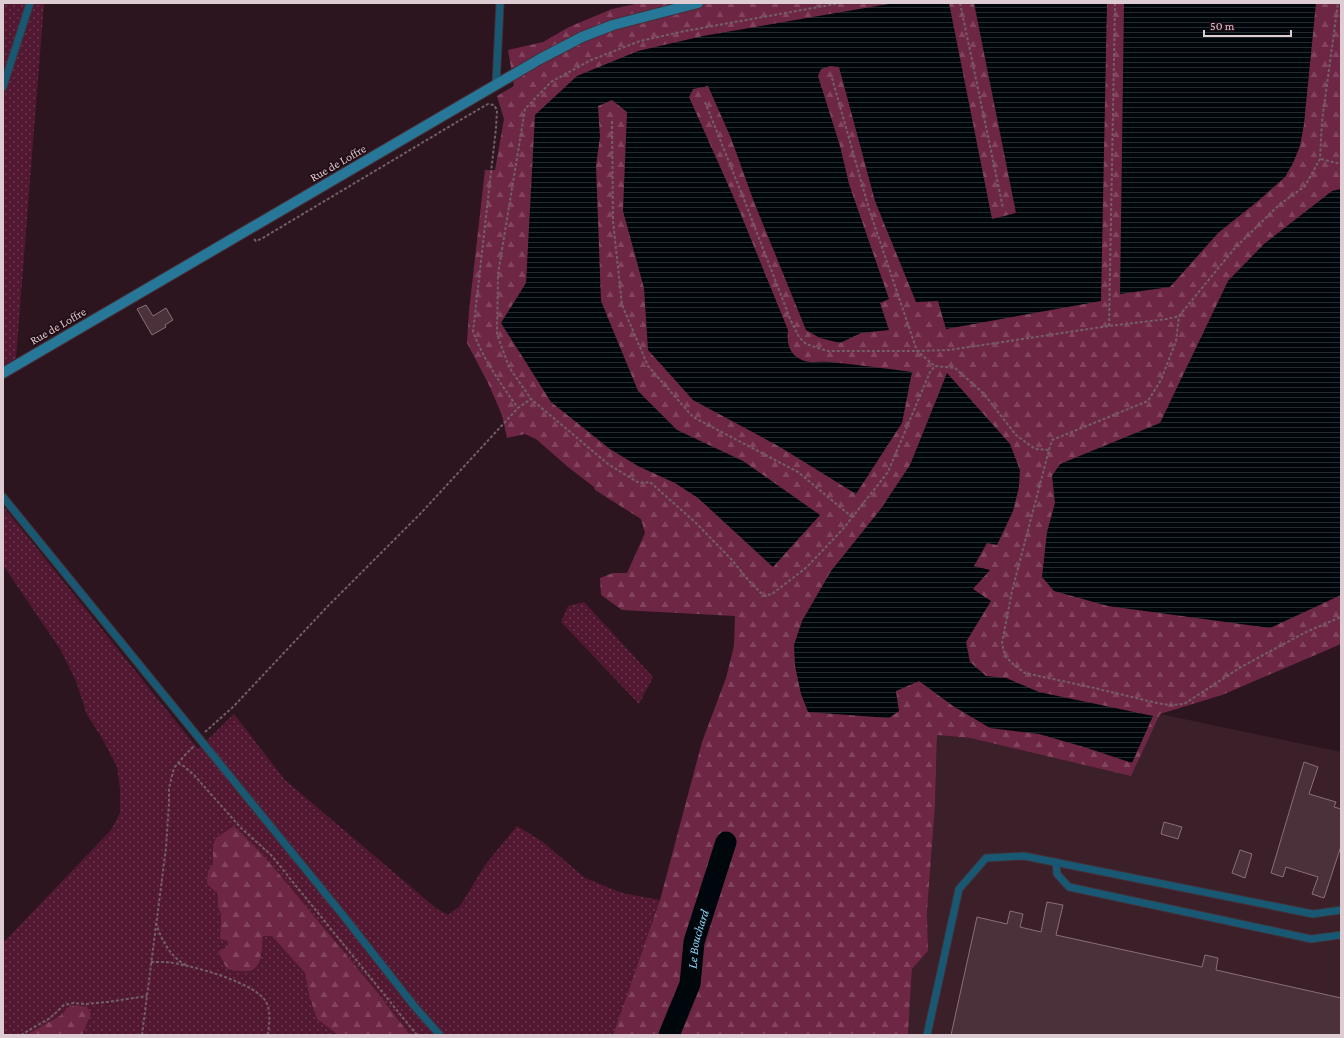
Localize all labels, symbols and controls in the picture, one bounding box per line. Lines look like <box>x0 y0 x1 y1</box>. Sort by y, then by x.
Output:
scale bar <box>1204 12 1291 38</box>
text: 50 m <box>1210 19 1235 33</box>
street label: Rue de Loffre <box>307 141 369 185</box>
street label: Rue de Loffre <box>27 304 89 348</box>
water label: Le Bouchard <box>685 907 712 969</box>

